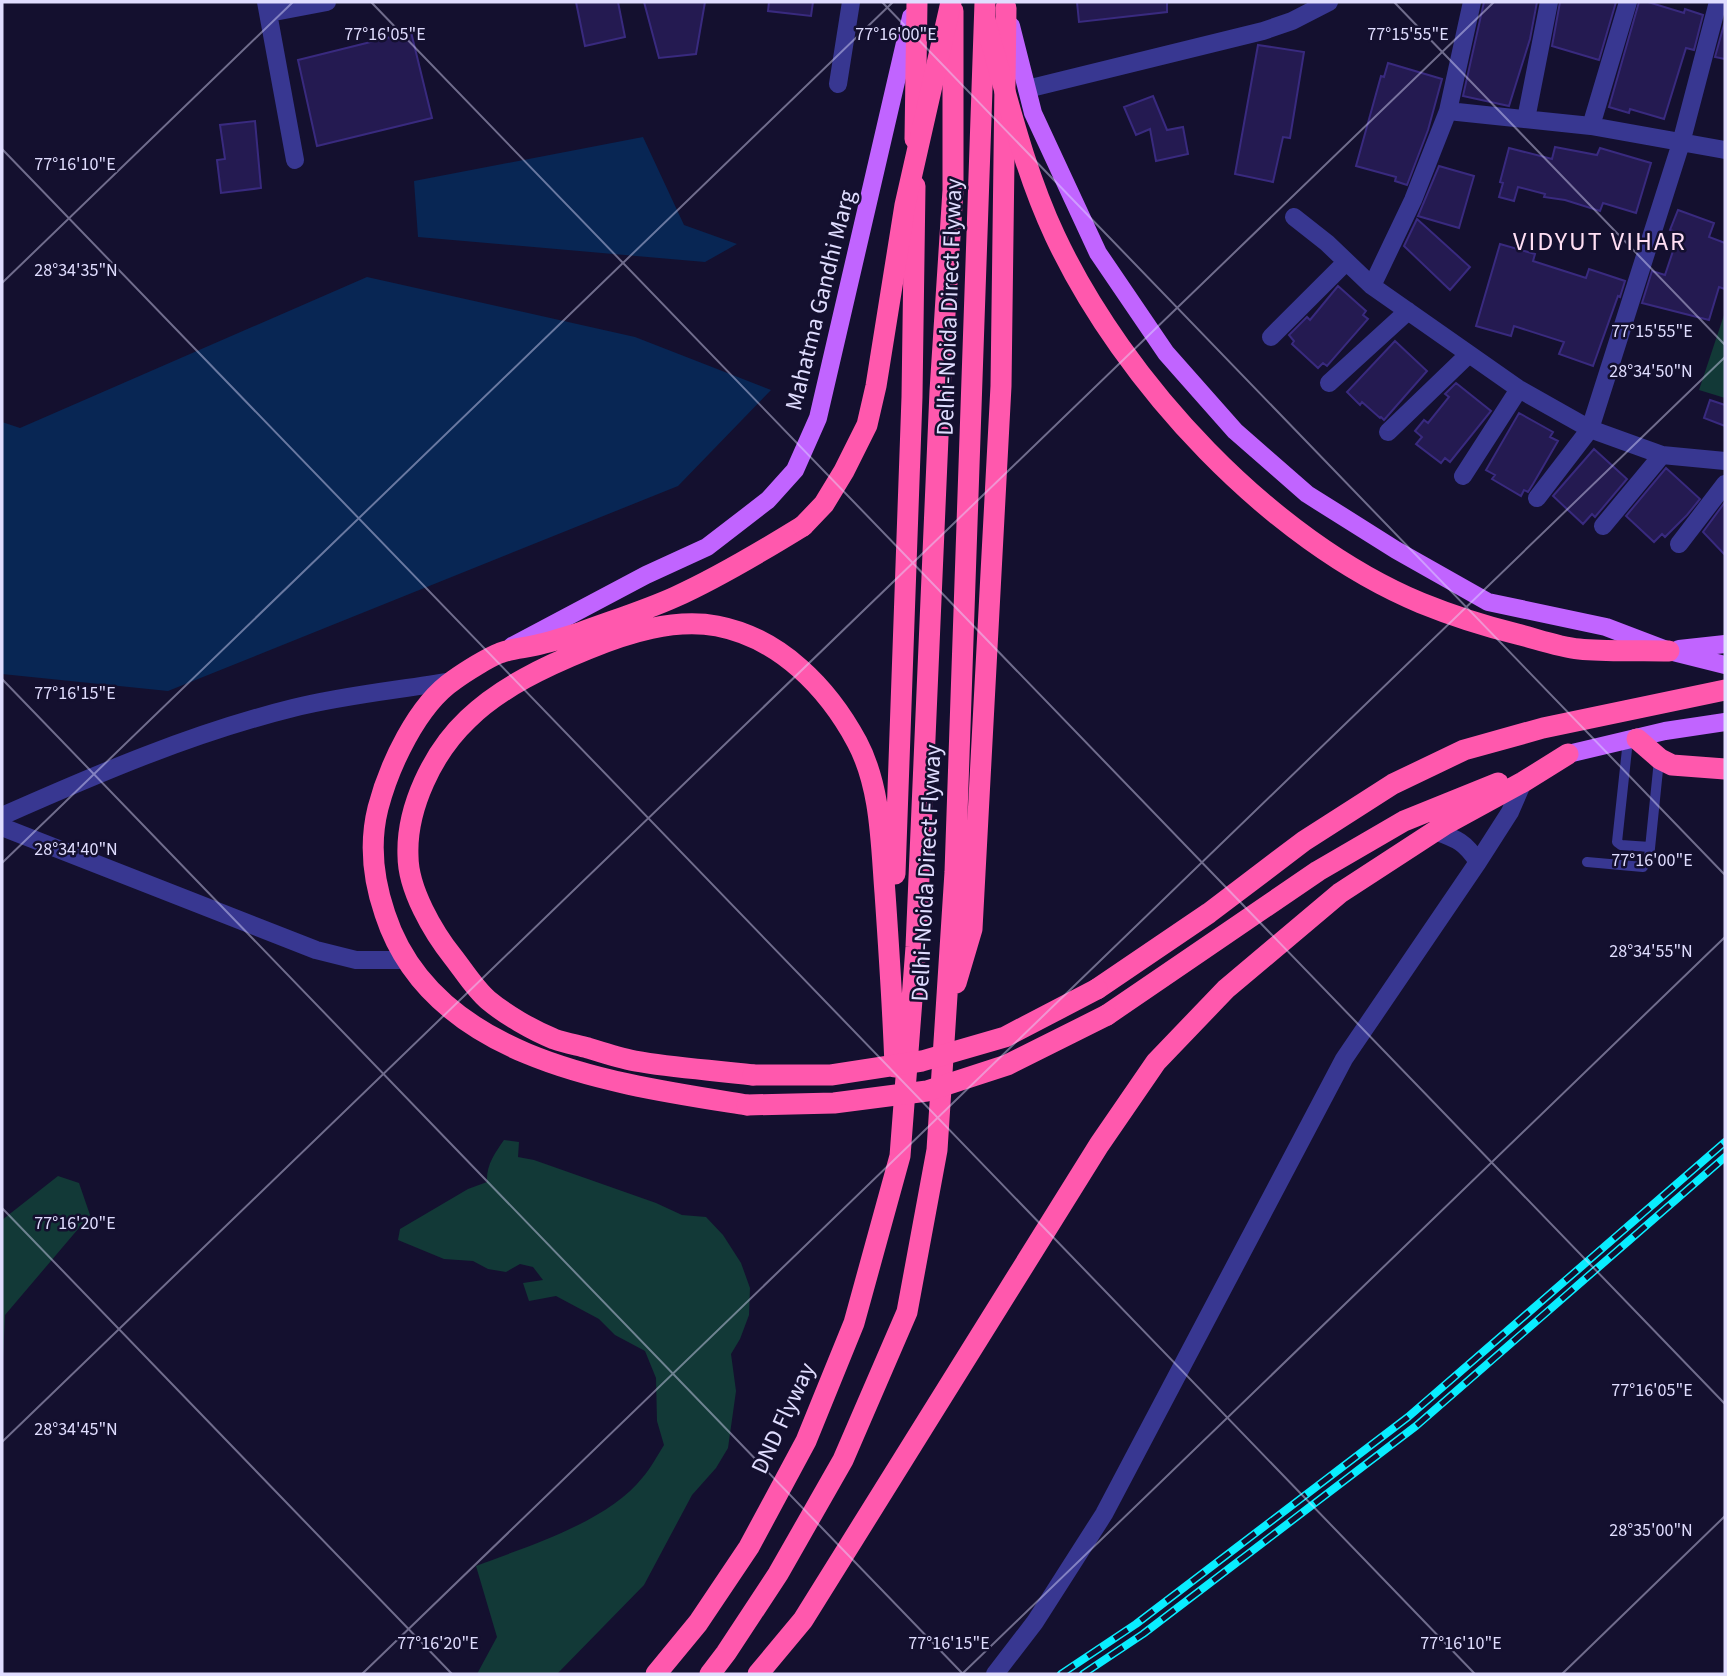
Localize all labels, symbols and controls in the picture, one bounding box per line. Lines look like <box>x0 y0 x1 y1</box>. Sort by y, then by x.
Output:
text: 77°16'05"E <box>344 22 426 47</box>
text: 77°16'00"E <box>855 22 937 47</box>
text: 77°15'55"E <box>1367 22 1449 47</box>
text: 77°16'10"E <box>34 152 116 177</box>
street label: Delhi-Noida Direct Flyway <box>928 178 971 436</box>
street label: Mahatma Gandhi Marg <box>776 186 865 414</box>
district label: VIDYUT VIHAR <box>1513 223 1687 260</box>
text: 28°34'35"N <box>34 258 118 283</box>
text: 77°15'55"E <box>1611 319 1693 344</box>
text: 28°34'50"N <box>1609 359 1693 384</box>
text: 77°16'15"E <box>34 681 116 706</box>
street label: Delhi-Noida Direct Flyway <box>902 743 951 1003</box>
text: 28°34'40"N <box>34 837 118 862</box>
text: 77°16'00"E <box>1611 848 1693 873</box>
text: 28°34'55"N <box>1609 939 1693 964</box>
text: 77°16'20"E <box>34 1211 116 1236</box>
street label: DND Flyway <box>742 1357 825 1480</box>
text: 77°16'05"E <box>1611 1378 1693 1403</box>
text: 28°34'45"N <box>34 1417 118 1442</box>
text: 28°35'00"N <box>1609 1518 1693 1543</box>
text: 77°16'20"E <box>397 1631 479 1656</box>
text: 77°16'15"E <box>908 1631 990 1656</box>
text: 77°16'10"E <box>1420 1631 1502 1656</box>

